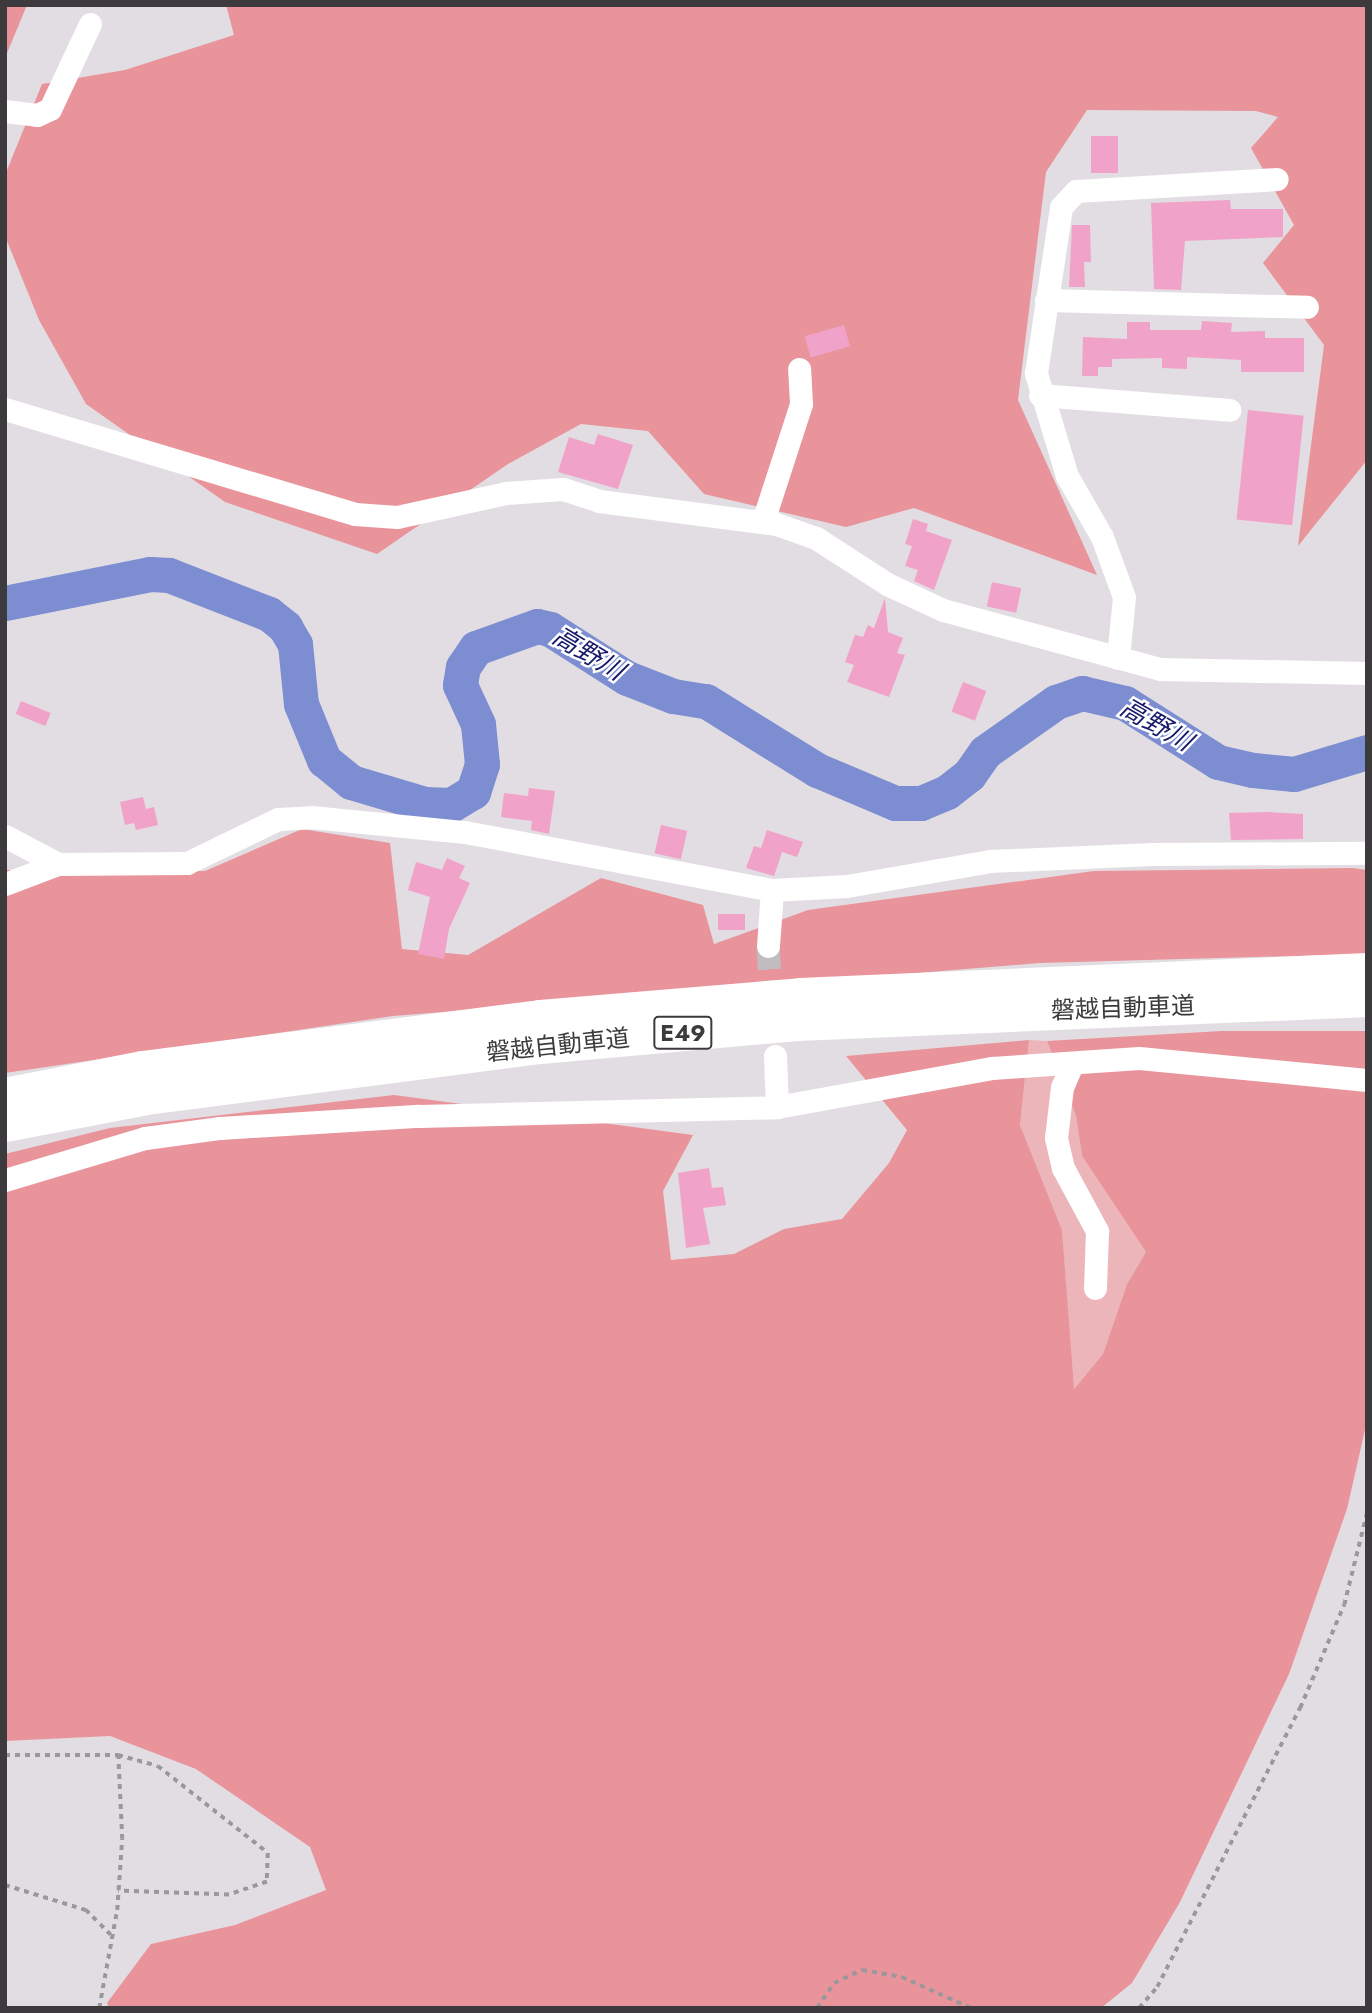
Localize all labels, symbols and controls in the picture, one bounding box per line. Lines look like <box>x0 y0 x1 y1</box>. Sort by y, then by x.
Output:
water label: 高野川 <box>547 621 629 687</box>
water label: 高野川 <box>1114 692 1198 758</box>
street label: 磐越自動車道 <box>1051 991 1195 1025</box>
road number: E49 <box>653 1014 713 1052</box>
street label: 磐越自動車道 <box>485 1023 631 1067</box>

